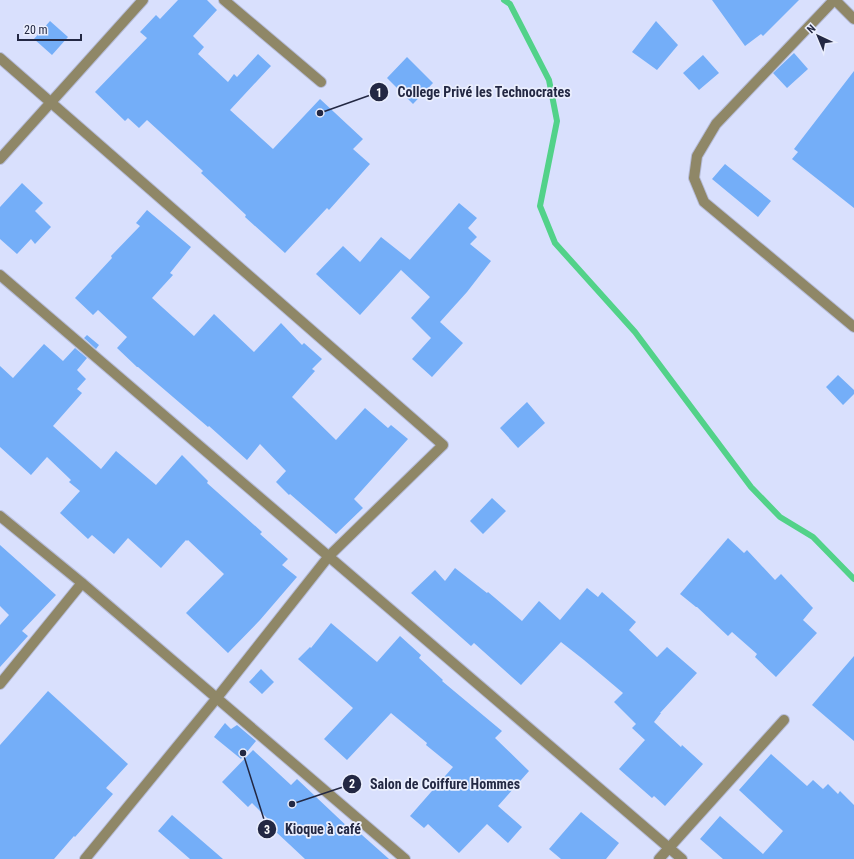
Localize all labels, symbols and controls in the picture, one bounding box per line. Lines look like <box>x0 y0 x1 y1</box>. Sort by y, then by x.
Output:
scale bar <box>18 16 81 42</box>
north arrow <box>798 16 838 56</box>
text: N <box>804 22 819 36</box>
text: 20 m <box>24 23 48 37</box>
callout: College Privé les Technocrates <box>369 79 578 105</box>
text: College Privé les Technocrates <box>398 84 571 100</box>
text: 1 <box>376 86 382 100</box>
callout: Salon de Coiffure Hommes <box>342 771 528 797</box>
text: Salon de Coiffure Hommes <box>370 776 520 792</box>
text: 2 <box>349 777 355 791</box>
callout: Kioque à café <box>257 816 369 842</box>
text: Kioque à café <box>285 821 361 837</box>
text: 3 <box>264 823 270 837</box>

